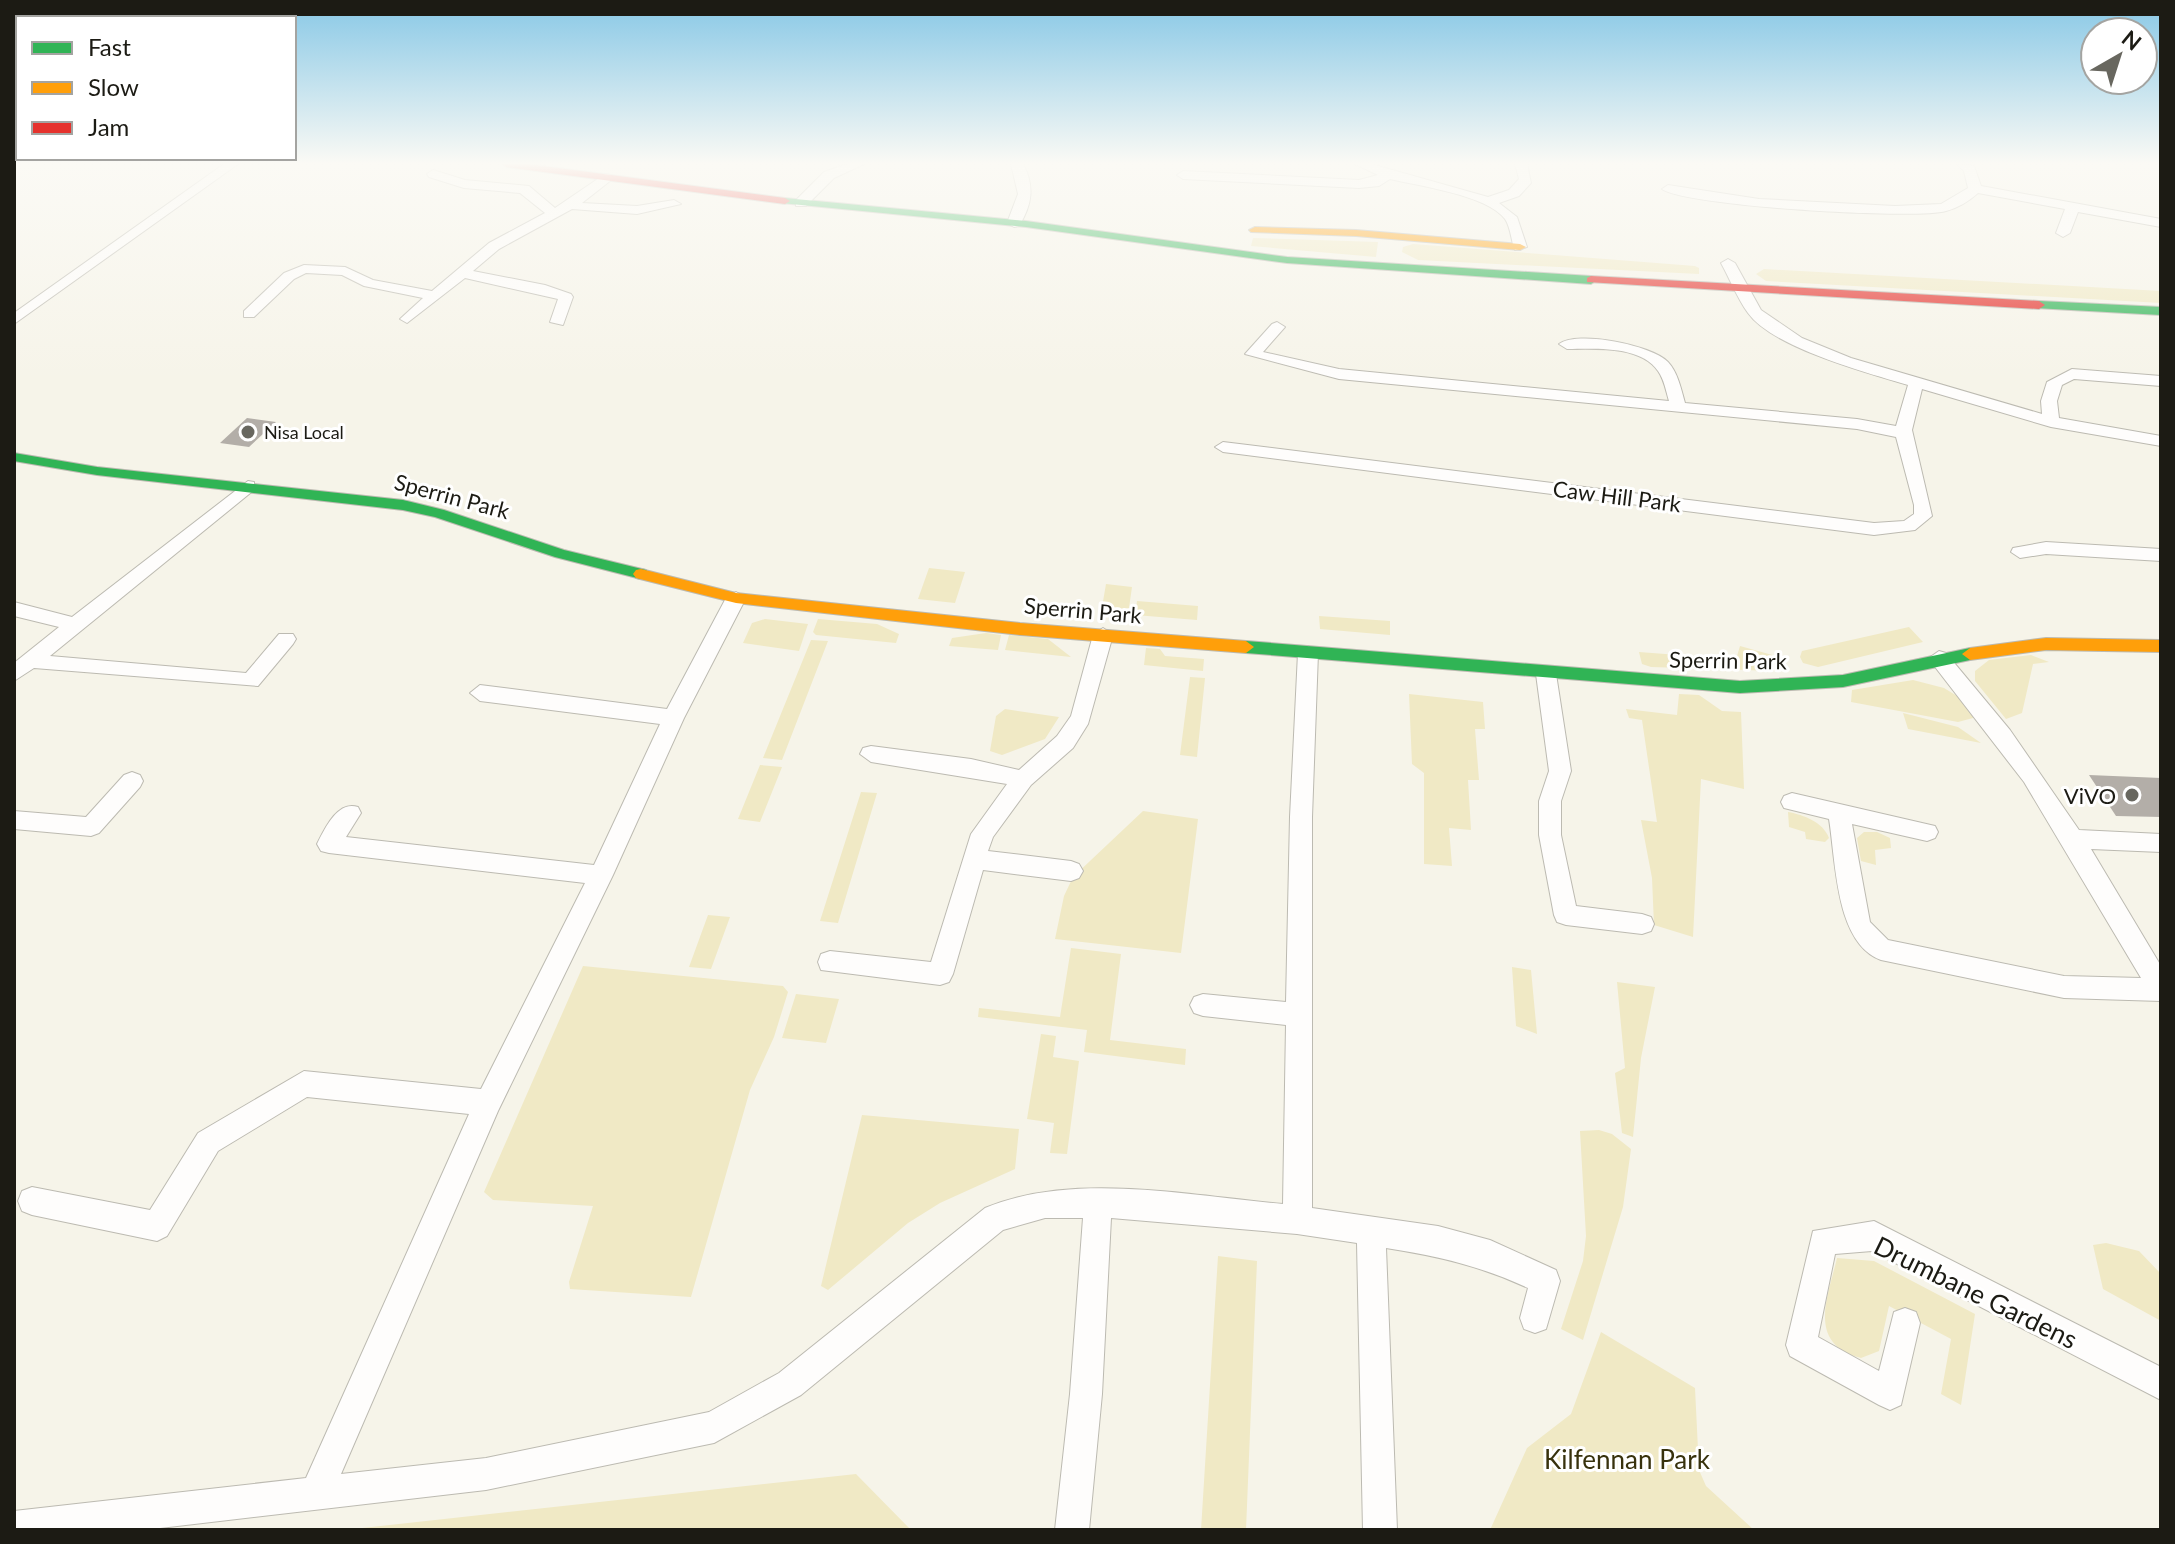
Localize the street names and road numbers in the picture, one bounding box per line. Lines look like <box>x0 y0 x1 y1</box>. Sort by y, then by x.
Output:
street label: Sperrin Park <box>392 468 513 524</box>
street label: Caw Hill Park <box>1551 475 1683 517</box>
street label: Sperrin Park <box>1023 591 1144 629</box>
street label: Sperrin Park <box>1669 645 1788 675</box>
street label: Drumbane Gardens <box>1869 1229 2083 1355</box>

